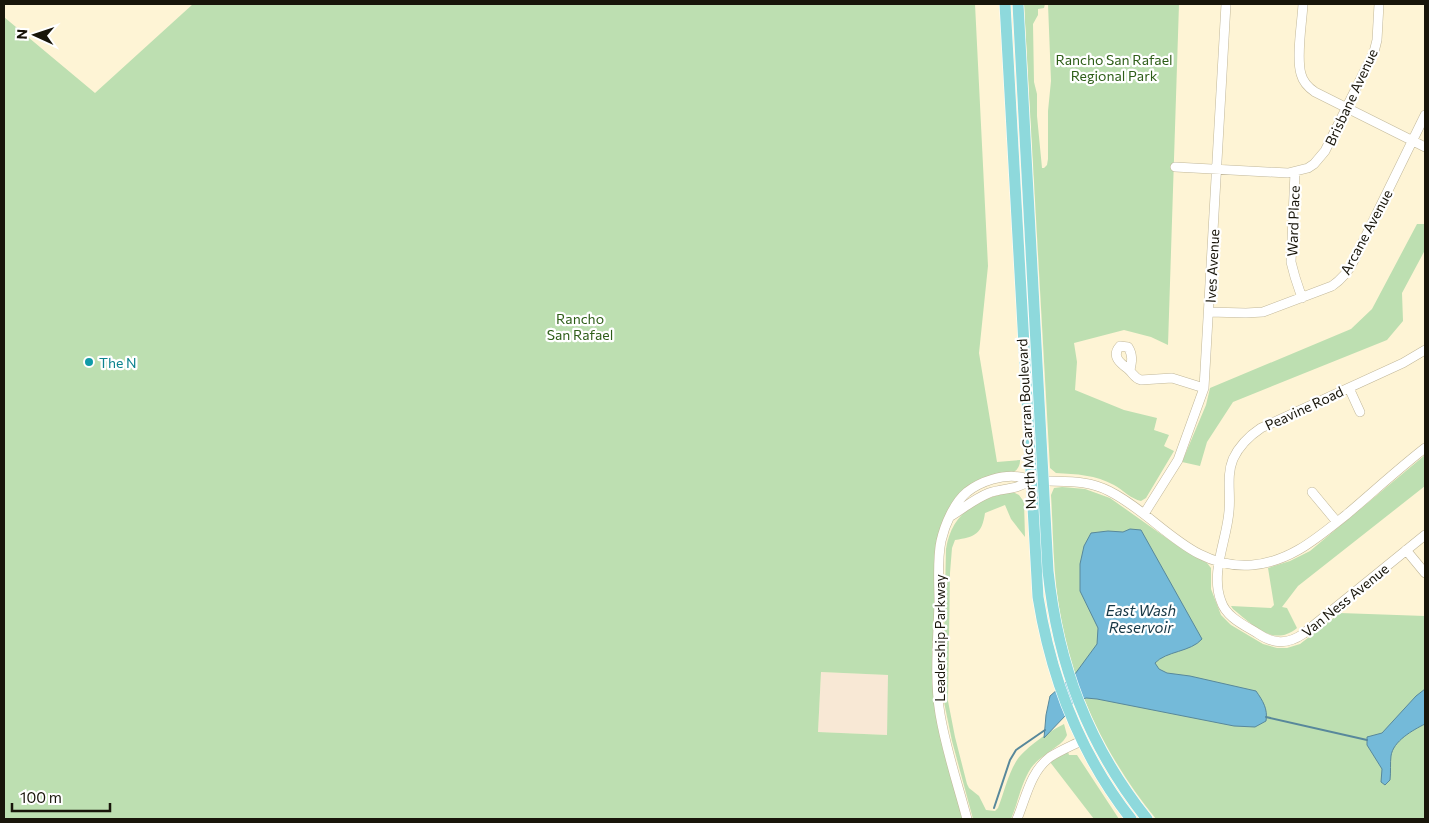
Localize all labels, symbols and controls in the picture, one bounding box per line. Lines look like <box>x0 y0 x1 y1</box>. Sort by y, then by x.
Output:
north arrow <box>10 10 60 60</box>
text: N <box>13 29 30 40</box>
street label: Brisbane Avenue <box>1321 46 1381 148</box>
park label: Rancho San Rafael Regional Park <box>1055 51 1173 84</box>
street label: Ward Place <box>1283 185 1303 257</box>
street label: Arcane Avenue <box>1336 187 1396 277</box>
street label: Ives Avenue <box>1202 229 1222 303</box>
park label: Rancho San Rafael <box>547 310 613 343</box>
street label: North McCarran Boulevard <box>1013 338 1039 510</box>
place label: The N <box>99 354 137 371</box>
marker: The N <box>83 356 95 368</box>
street label: Peavine Road <box>1262 382 1346 434</box>
street label: Van Ness Avenue <box>1298 560 1392 640</box>
street label: Leadership Parkway <box>931 574 948 702</box>
water label: East Wash Reservoir <box>1106 601 1176 636</box>
scale bar <box>12 780 110 812</box>
text: 100 m <box>20 788 62 806</box>

